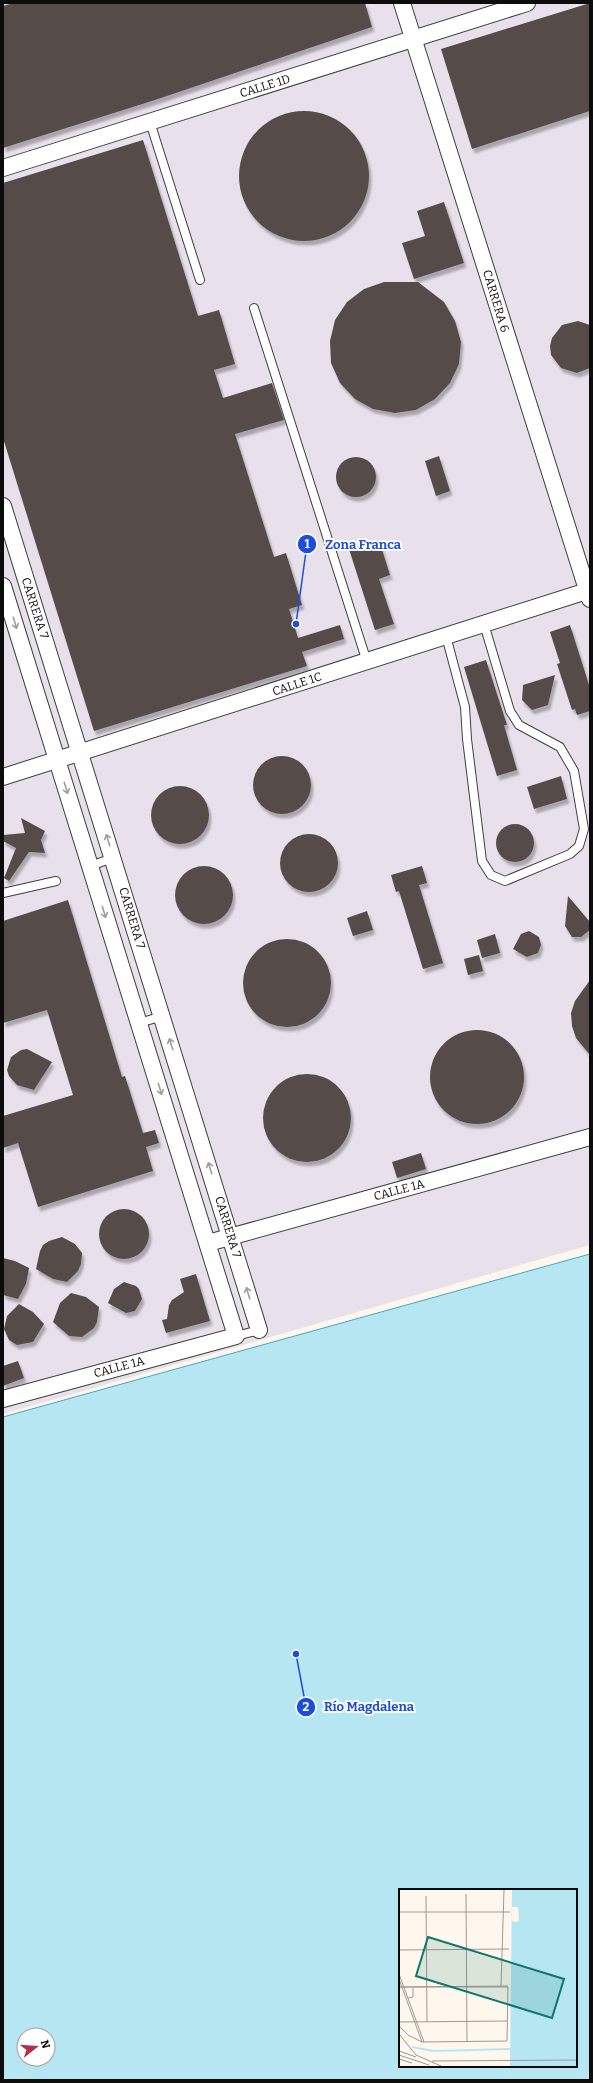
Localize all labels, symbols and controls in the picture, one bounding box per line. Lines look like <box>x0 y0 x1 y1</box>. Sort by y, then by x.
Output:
street label: CALLE 1D <box>238 72 292 100</box>
street label: CARRERA 6 <box>480 268 512 334</box>
callout: Zona Franca <box>297 532 409 557</box>
text: 1 <box>304 537 310 551</box>
text: Zona Franca <box>325 537 402 552</box>
street label: CARRERA 7 <box>19 576 51 640</box>
one-way arrow <box>12 617 19 630</box>
street label: CALLE 1C <box>270 669 324 699</box>
one-way arrow <box>63 781 70 794</box>
one-way arrow <box>104 833 111 846</box>
street label: CARRERA 7 <box>116 886 148 950</box>
one-way arrow <box>101 905 109 917</box>
one-way arrow <box>167 1038 174 1051</box>
one-way arrow <box>157 1083 164 1096</box>
one-way arrow <box>206 1162 213 1175</box>
street label: CALLE 1A <box>372 1176 426 1203</box>
street label: CARRERA 7 <box>212 1195 244 1259</box>
one-way arrow <box>244 1286 251 1299</box>
street label: CALLE 1A <box>92 1353 146 1380</box>
callout: Río Magdalena <box>296 1694 423 1719</box>
text: Río Magdalena <box>324 1699 415 1714</box>
text: 2 <box>303 1700 310 1714</box>
inset map <box>399 1889 577 2067</box>
north arrow <box>16 2027 56 2067</box>
text: N <box>38 2038 53 2051</box>

